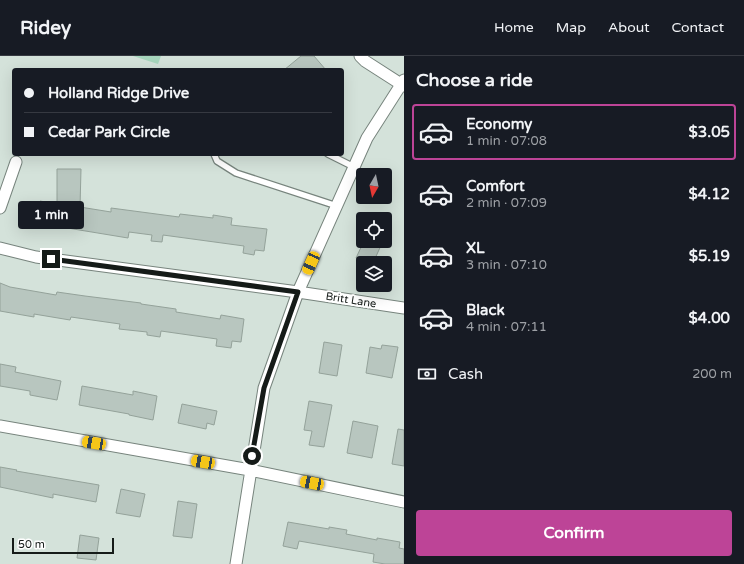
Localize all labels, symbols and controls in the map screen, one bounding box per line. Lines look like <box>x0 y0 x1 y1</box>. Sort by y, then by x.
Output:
text: Ridey <box>20 17 71 39</box>
text: Home <box>494 19 534 36</box>
text: Map <box>556 19 586 36</box>
text: About <box>608 19 650 36</box>
text: Contact <box>672 19 724 36</box>
text: Choose a ride <box>416 69 533 91</box>
text: Holland Ridge Drive <box>48 84 189 102</box>
icon: car <box>418 114 454 150</box>
text: Economy <box>466 115 532 133</box>
text: Cedar Park Circle <box>48 123 170 141</box>
text: $3.05 <box>689 123 730 141</box>
text: 1 min · 07:08 <box>466 133 547 149</box>
north arrow <box>356 168 392 204</box>
map controls <box>356 168 392 292</box>
icon: car <box>418 176 454 212</box>
text: Comfort <box>466 177 525 195</box>
text: $4.12 <box>689 185 730 203</box>
text: 2 min · 07:09 <box>466 195 547 211</box>
callout: 1 min <box>18 201 84 229</box>
text: 1 min <box>34 207 68 223</box>
button: locate <box>356 212 392 248</box>
icon: car <box>418 238 454 274</box>
text: XL <box>466 239 485 257</box>
text: $5.19 <box>689 247 730 265</box>
route end <box>42 250 60 268</box>
car <box>301 250 321 276</box>
button: layers <box>356 256 392 292</box>
text: 3 min · 07:10 <box>466 257 547 273</box>
street label: Britt Lane <box>325 290 377 310</box>
icon: car <box>418 300 454 336</box>
text: Black <box>466 301 505 319</box>
text: $4.00 <box>689 309 730 327</box>
text: 4 min · 07:11 <box>466 319 547 335</box>
icon: cash <box>416 363 438 385</box>
text: Cash <box>448 365 483 383</box>
text: 200 m <box>692 366 732 382</box>
car <box>81 435 107 451</box>
route start <box>243 447 261 465</box>
car <box>190 454 216 470</box>
car <box>299 475 325 491</box>
button: Confirm <box>416 510 732 556</box>
scale bar <box>12 536 114 555</box>
text: 50 m <box>18 538 45 551</box>

